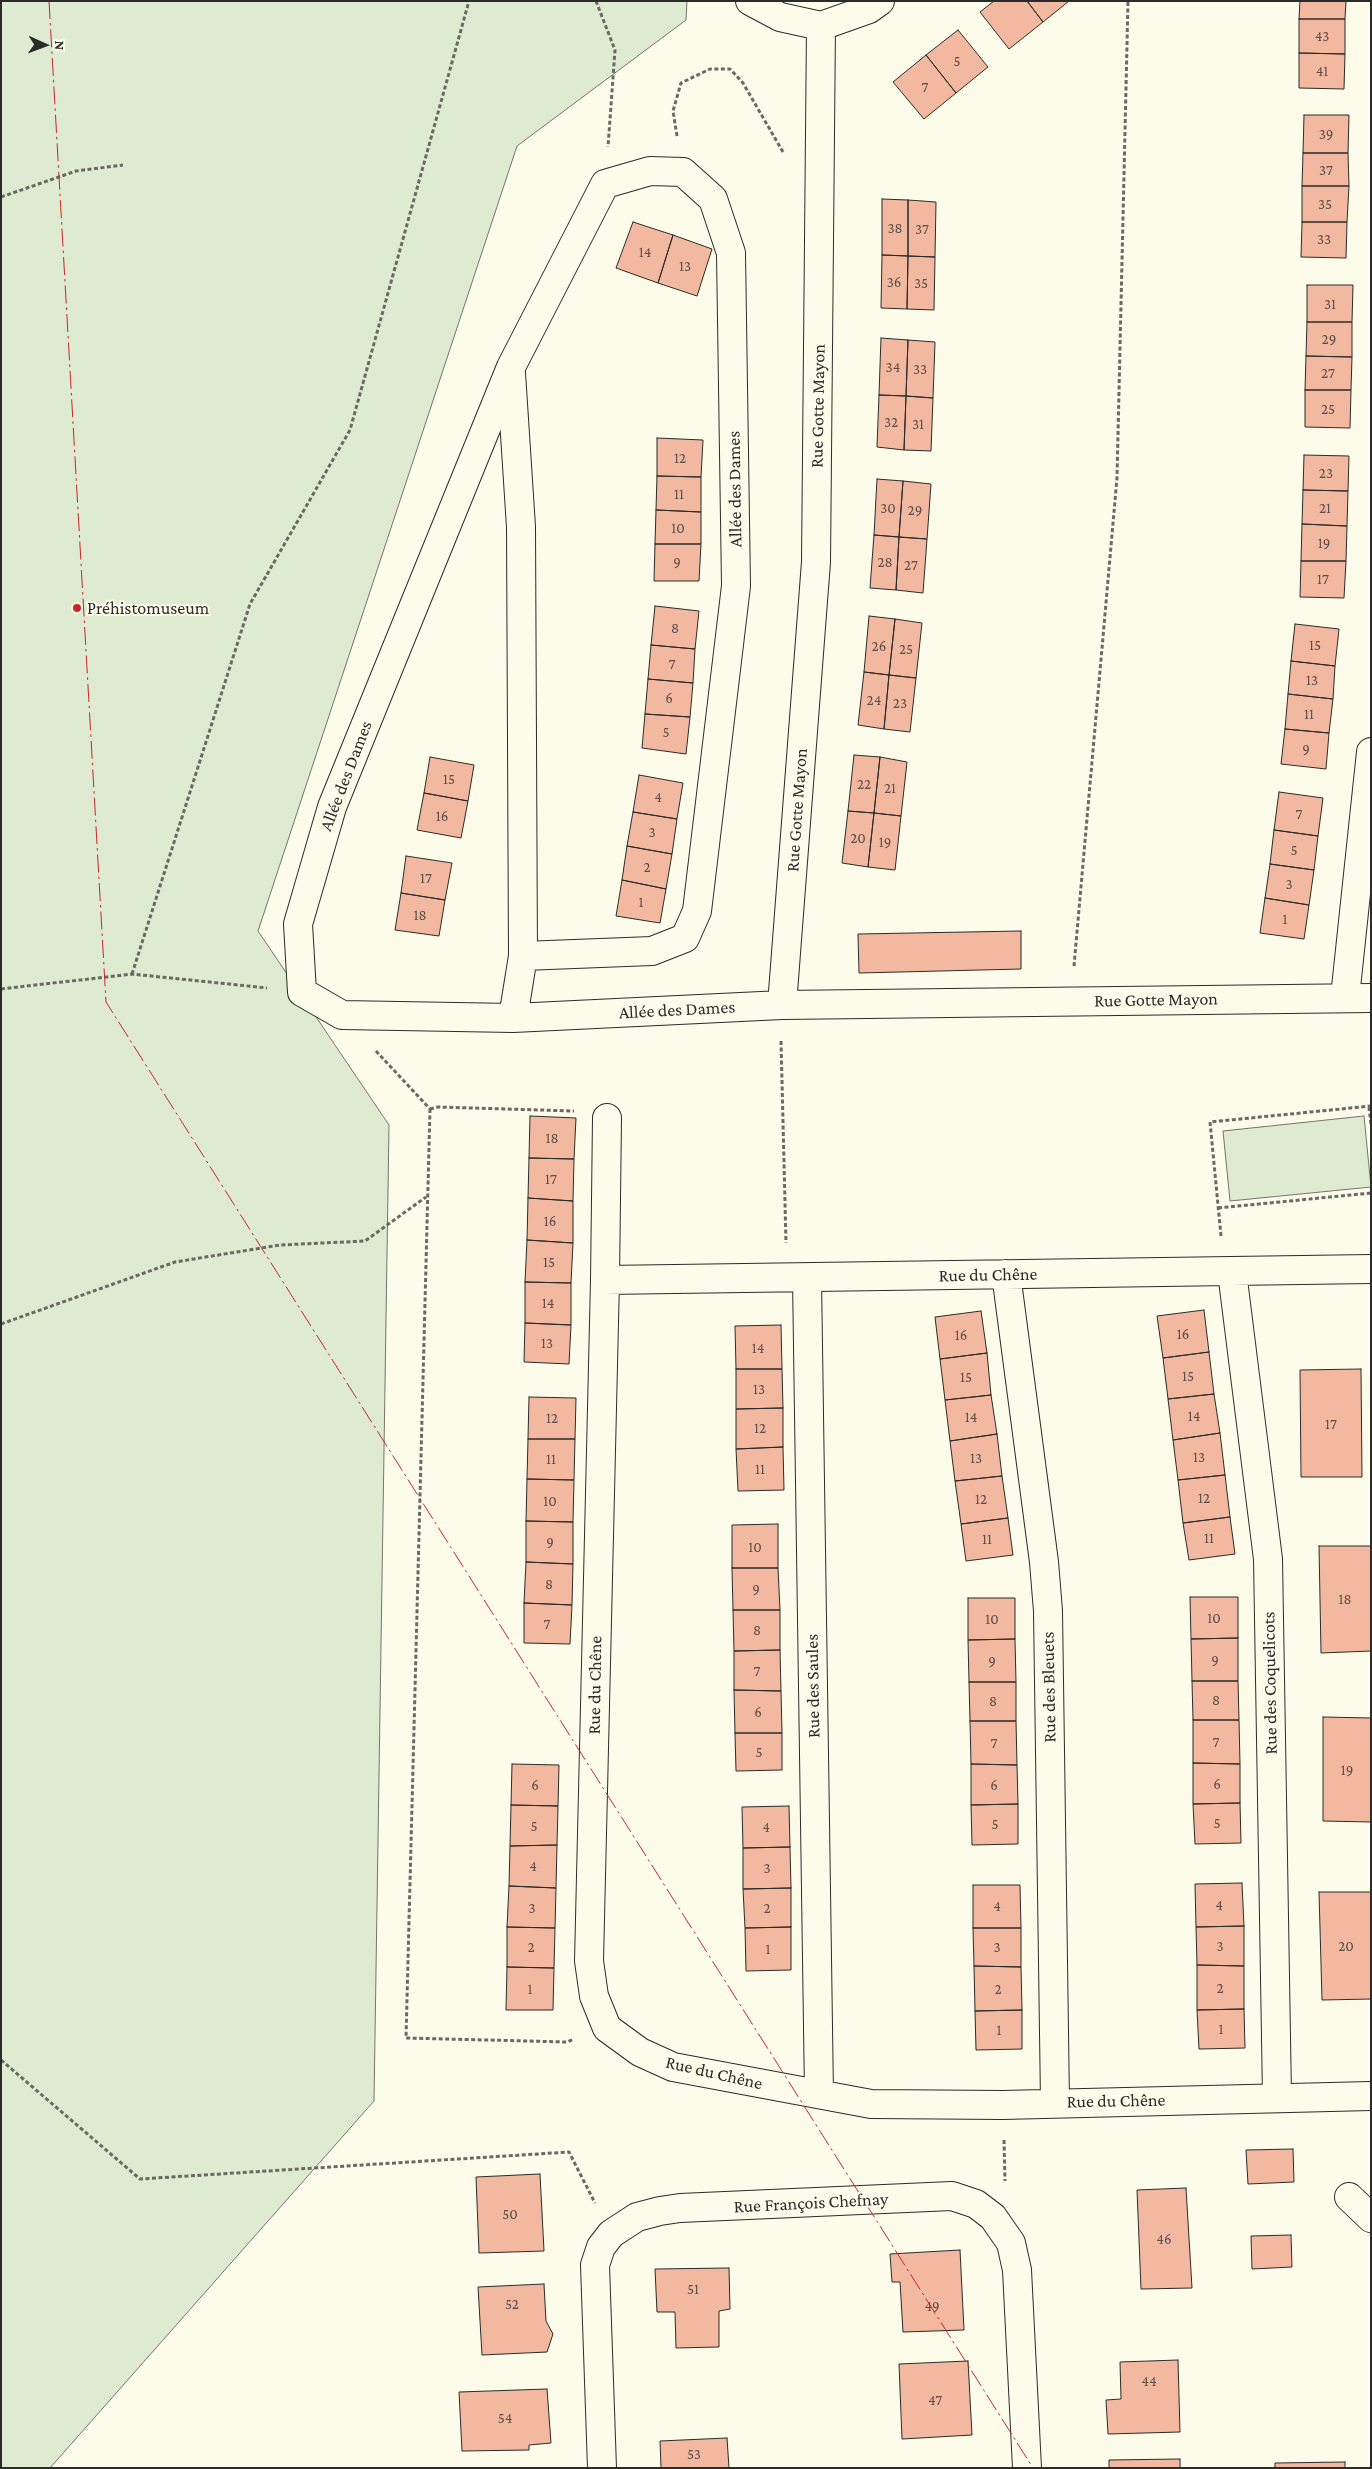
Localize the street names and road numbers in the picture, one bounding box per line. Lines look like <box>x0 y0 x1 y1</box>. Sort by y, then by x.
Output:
street label: Rue Gotte Mayon <box>806 344 830 468</box>
street label: Allée des Dames <box>723 431 747 547</box>
street label: Allée des Dames <box>315 718 377 834</box>
street label: Rue Gotte Mayon <box>782 747 812 873</box>
street label: Rue Gotte Mayon <box>1094 988 1218 1012</box>
street label: Allée des Dames <box>618 996 736 1024</box>
street label: Rue du Chêne <box>938 1263 1038 1287</box>
street label: Rue des Coquelicots <box>1258 1611 1282 1755</box>
street label: Rue des Bleuets <box>1037 1631 1061 1743</box>
street label: Rue des Saules <box>801 1634 825 1738</box>
street label: Rue du Chêne <box>583 1635 607 1735</box>
street label: Rue du Chêne <box>663 2051 765 2095</box>
street label: Rue du Chêne <box>1066 2089 1166 2113</box>
street label: Rue François Chefnay <box>733 2188 889 2218</box>

